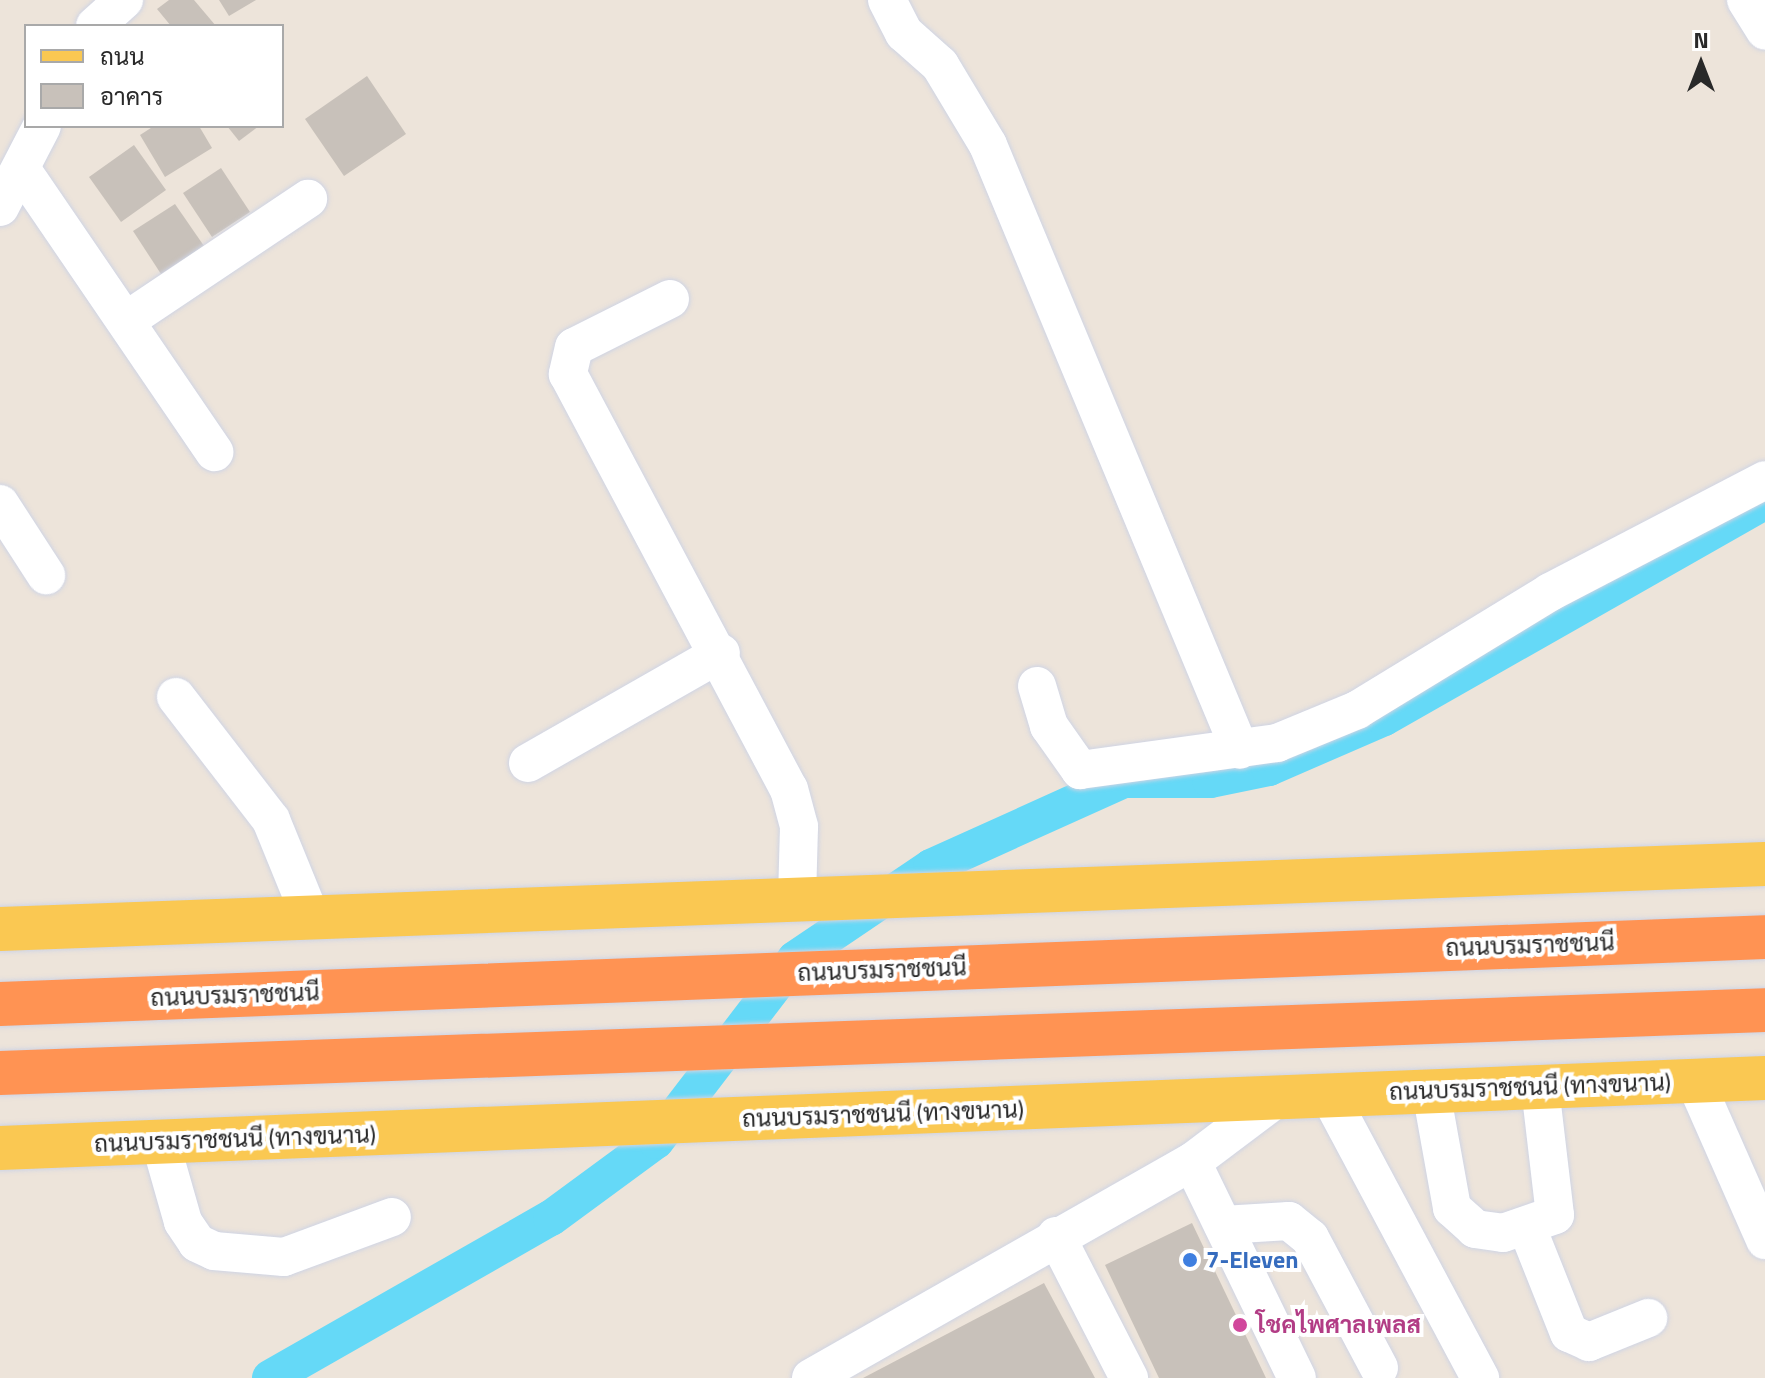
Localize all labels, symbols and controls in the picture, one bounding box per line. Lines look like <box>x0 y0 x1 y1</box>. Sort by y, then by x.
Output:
text: N <box>1693 23 1709 57</box>
legend <box>24 24 284 128</box>
north arrow <box>1661 24 1741 104</box>
text: ถนน <box>100 38 145 74</box>
text: อาคาร <box>100 78 163 114</box>
street label: ถนนบรมราชชนนี <box>1445 928 1615 962</box>
street label: ถนนบรมราชชนนี <box>797 953 967 987</box>
street label: ถนนบรมราชชนนี <box>150 978 320 1012</box>
street label: ถนนบรมราชชนนี (ทางขนาน) <box>1389 1068 1671 1106</box>
street label: ถนนบรมราชชนนี (ทางขนาน) <box>742 1095 1024 1133</box>
street label: ถนนบรมราชชนนี (ทางขนาน) <box>94 1120 376 1158</box>
place label: 7-Eleven <box>1206 1246 1298 1274</box>
marker: 7-Eleven <box>1181 1251 1199 1269</box>
place label: โชคไพศาลเพลส <box>1256 1311 1421 1339</box>
marker: โชคไพศาลเพลส <box>1231 1316 1249 1334</box>

